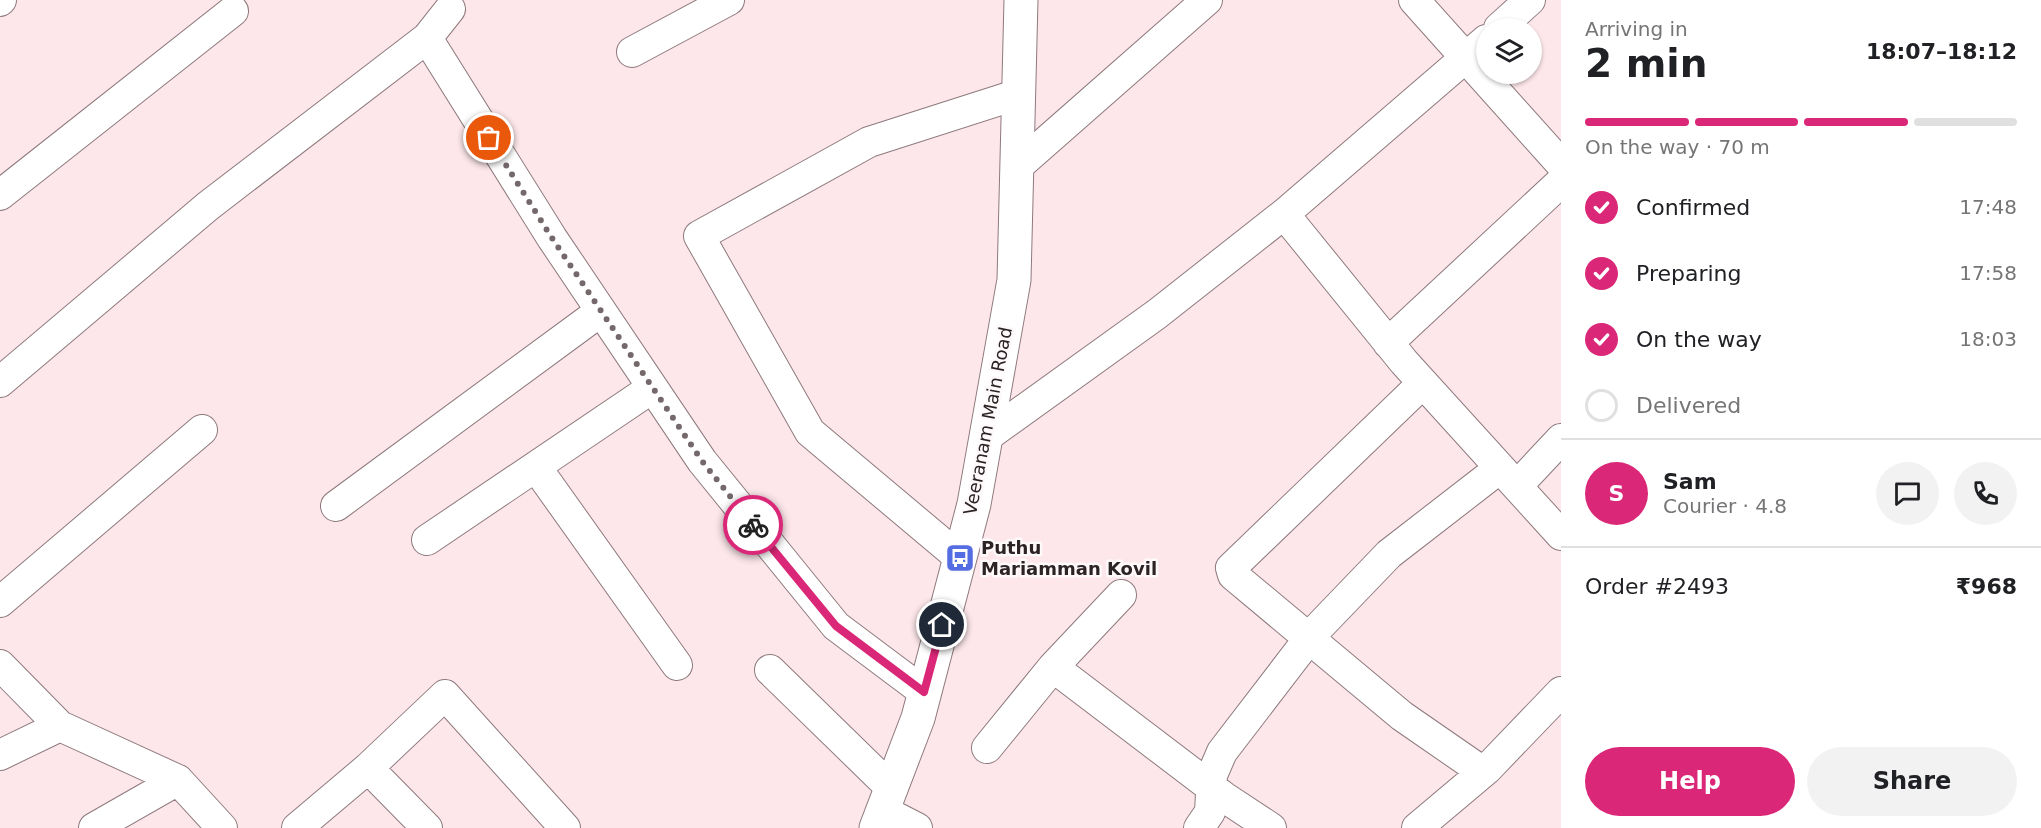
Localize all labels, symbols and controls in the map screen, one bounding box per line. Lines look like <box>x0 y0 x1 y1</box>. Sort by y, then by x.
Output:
text: Arriving in <box>1585 17 1688 41</box>
map controls <box>1476 18 1542 84</box>
button: layers <box>1476 18 1542 84</box>
text: 18:07–18:12 <box>1866 39 2017 64</box>
text: 2 min <box>1585 41 1707 86</box>
pin <box>463 112 514 163</box>
icon: bag <box>472 121 505 154</box>
text: On the way · 70 m <box>1585 135 1770 159</box>
icon: check <box>1585 191 1618 224</box>
text: Confirmed <box>1636 195 1750 220</box>
text: 17:48 <box>1959 195 2017 219</box>
icon: check <box>1585 257 1618 290</box>
text: Preparing <box>1636 261 1742 286</box>
text: 17:58 <box>1959 261 2017 285</box>
icon: check <box>1585 323 1618 356</box>
street label: Veeranam Main Road <box>959 325 1016 517</box>
text: On the way <box>1636 327 1762 352</box>
text: 18:03 <box>1959 327 2017 351</box>
text: Delivered <box>1636 393 1741 418</box>
button: chat <box>1876 462 1939 525</box>
button: phone <box>1954 462 2017 525</box>
text: Sam <box>1663 469 1717 494</box>
text: S <box>1609 481 1624 506</box>
text: Courier · 4.8 <box>1663 494 1787 518</box>
courier <box>723 495 783 555</box>
icon: bike <box>737 509 770 542</box>
place label: Puthu Mariamman Kovil <box>981 537 1157 579</box>
bus stop icon: Puthu Mariamman Kovil <box>944 542 976 574</box>
text: Order #2493 <box>1585 574 1729 599</box>
text: ₹968 <box>1956 574 2017 599</box>
pin <box>916 599 967 650</box>
icon: home <box>925 608 958 641</box>
button: Help <box>1585 747 1795 816</box>
button: Share <box>1807 747 2017 816</box>

